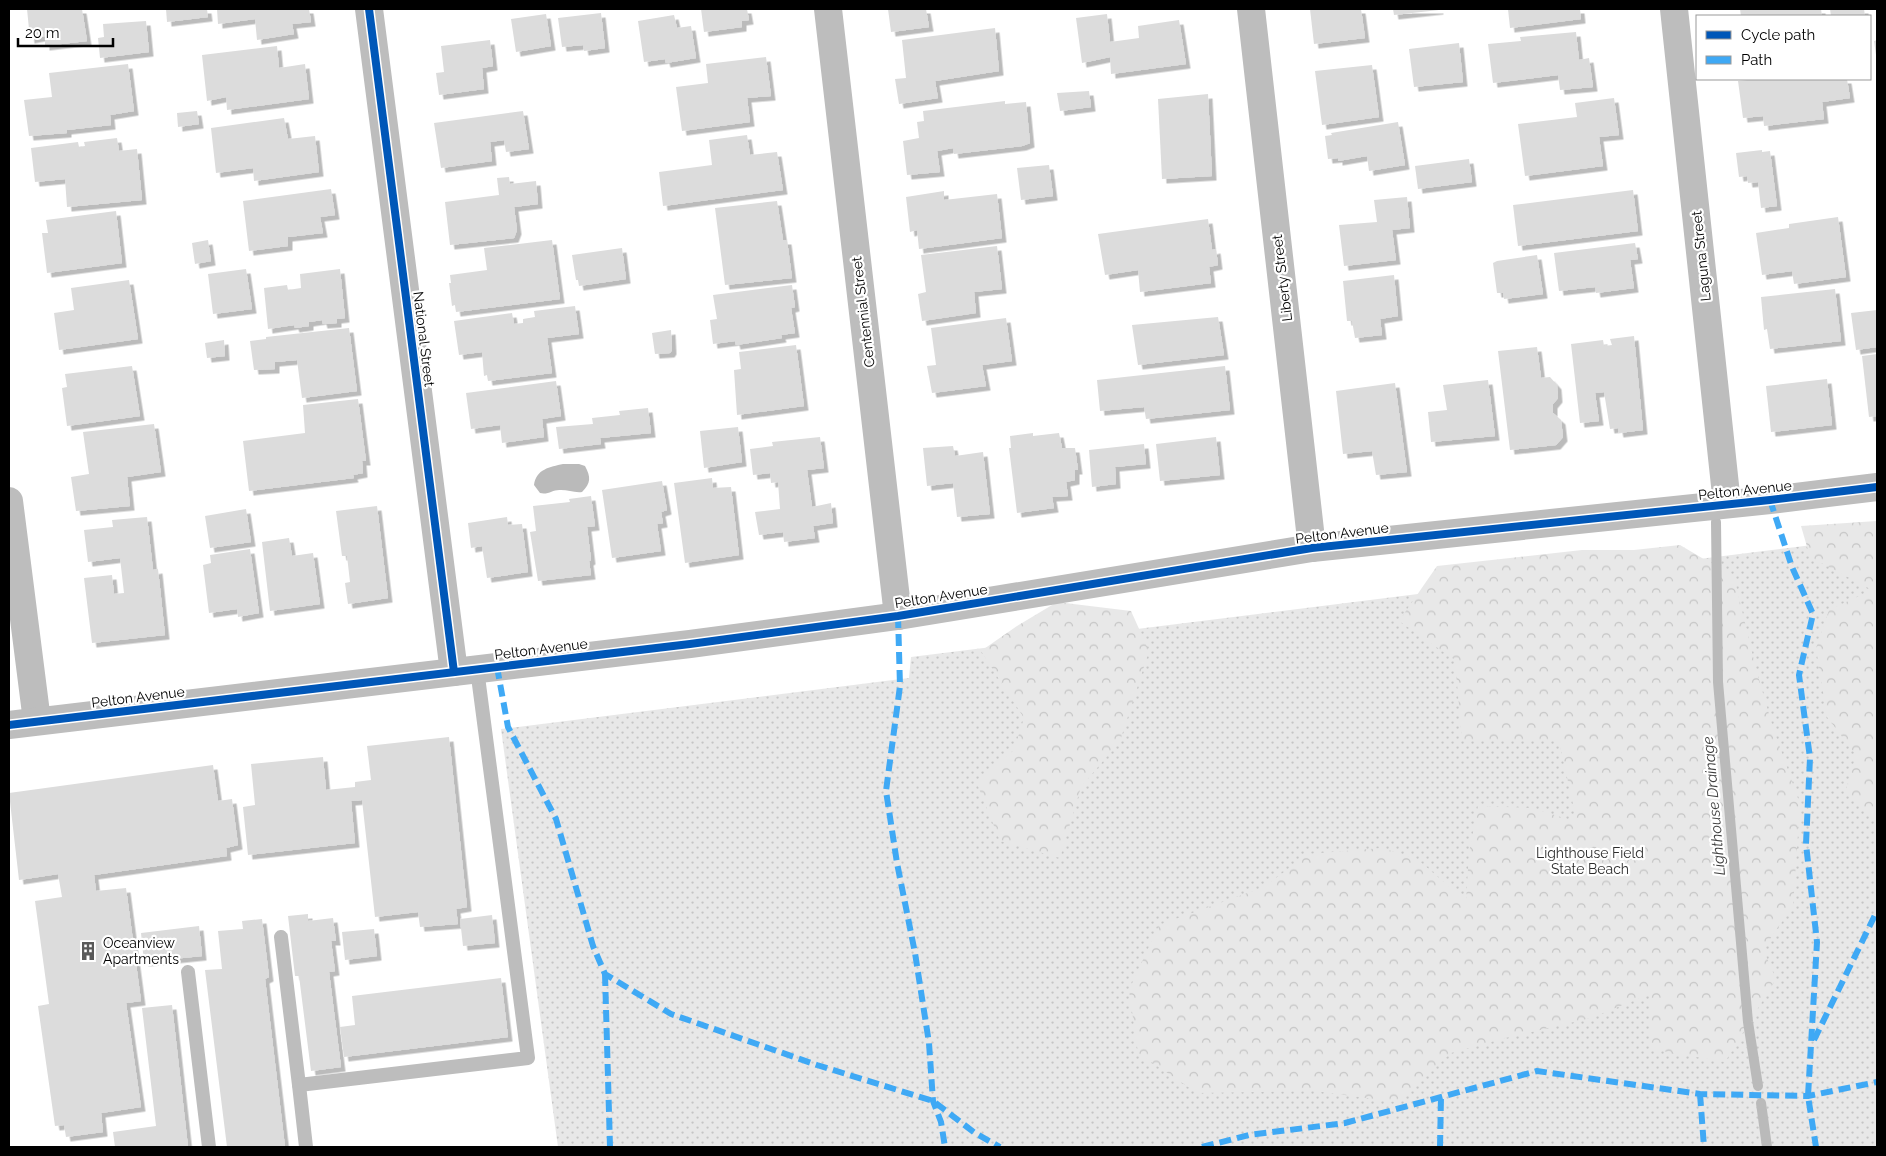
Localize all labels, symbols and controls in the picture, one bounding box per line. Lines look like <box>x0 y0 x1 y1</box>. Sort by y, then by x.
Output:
scale bar <box>18 15 112 47</box>
legend <box>1696 15 1871 80</box>
text: 20 m <box>25 24 60 42</box>
text: Cycle path <box>1741 26 1815 44</box>
text: Path <box>1741 51 1772 69</box>
street label: Laguna Street <box>1688 210 1714 302</box>
street label: Liberty Street <box>1269 233 1295 322</box>
street label: Centennial Street <box>848 255 878 368</box>
street label: National Street <box>410 290 438 388</box>
street label: Pelton Avenue <box>1697 477 1793 503</box>
street label: Pelton Avenue <box>1294 519 1390 547</box>
street label: Pelton Avenue <box>893 581 989 611</box>
street label: Pelton Avenue <box>493 635 589 663</box>
street label: Pelton Avenue <box>90 683 186 711</box>
water label: Lighthouse Drainage <box>1699 736 1729 876</box>
park label: Lighthouse Field State Beach <box>1536 845 1644 877</box>
place label: Oceanview Apartments <box>103 935 179 967</box>
building icon: Oceanview Apartments <box>77 940 99 962</box>

